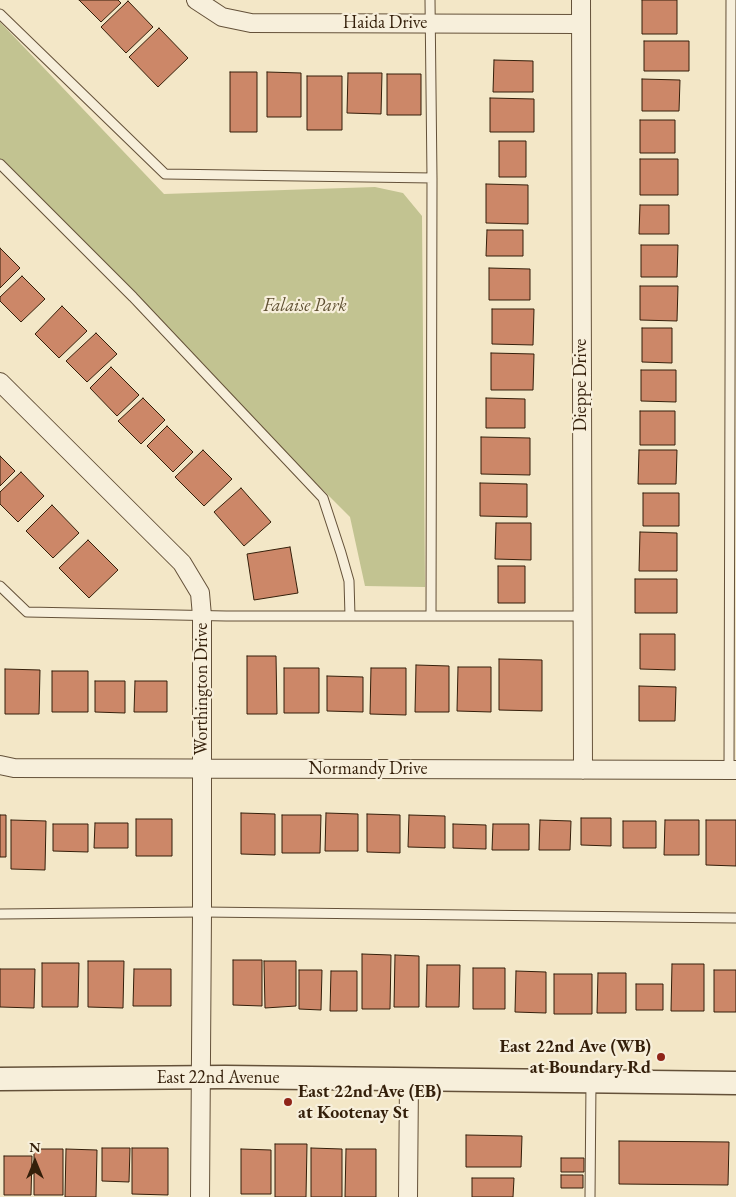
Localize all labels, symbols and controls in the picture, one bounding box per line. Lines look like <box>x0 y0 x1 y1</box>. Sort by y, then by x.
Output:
street label: Haida Drive <box>343 12 427 34</box>
park label: Falaise Park <box>263 295 347 317</box>
street label: Dieppe Drive <box>570 339 592 431</box>
street label: Worthington Drive <box>191 623 213 755</box>
street label: Normandy Drive <box>309 758 427 780</box>
place label: East 22nd Ave (WB) at Boundary Rd <box>500 1036 651 1078</box>
marker: East 22nd Ave (WB) at Boundary Rd <box>655 1051 667 1063</box>
street label: East 22nd Avenue <box>156 1067 280 1089</box>
place label: East 22nd Ave (EB) at Kootenay St <box>298 1081 441 1124</box>
marker: East 22nd Ave (EB) at Kootenay St <box>282 1096 294 1108</box>
north arrow <box>10 1137 60 1187</box>
text: N <box>29 1138 41 1156</box>

